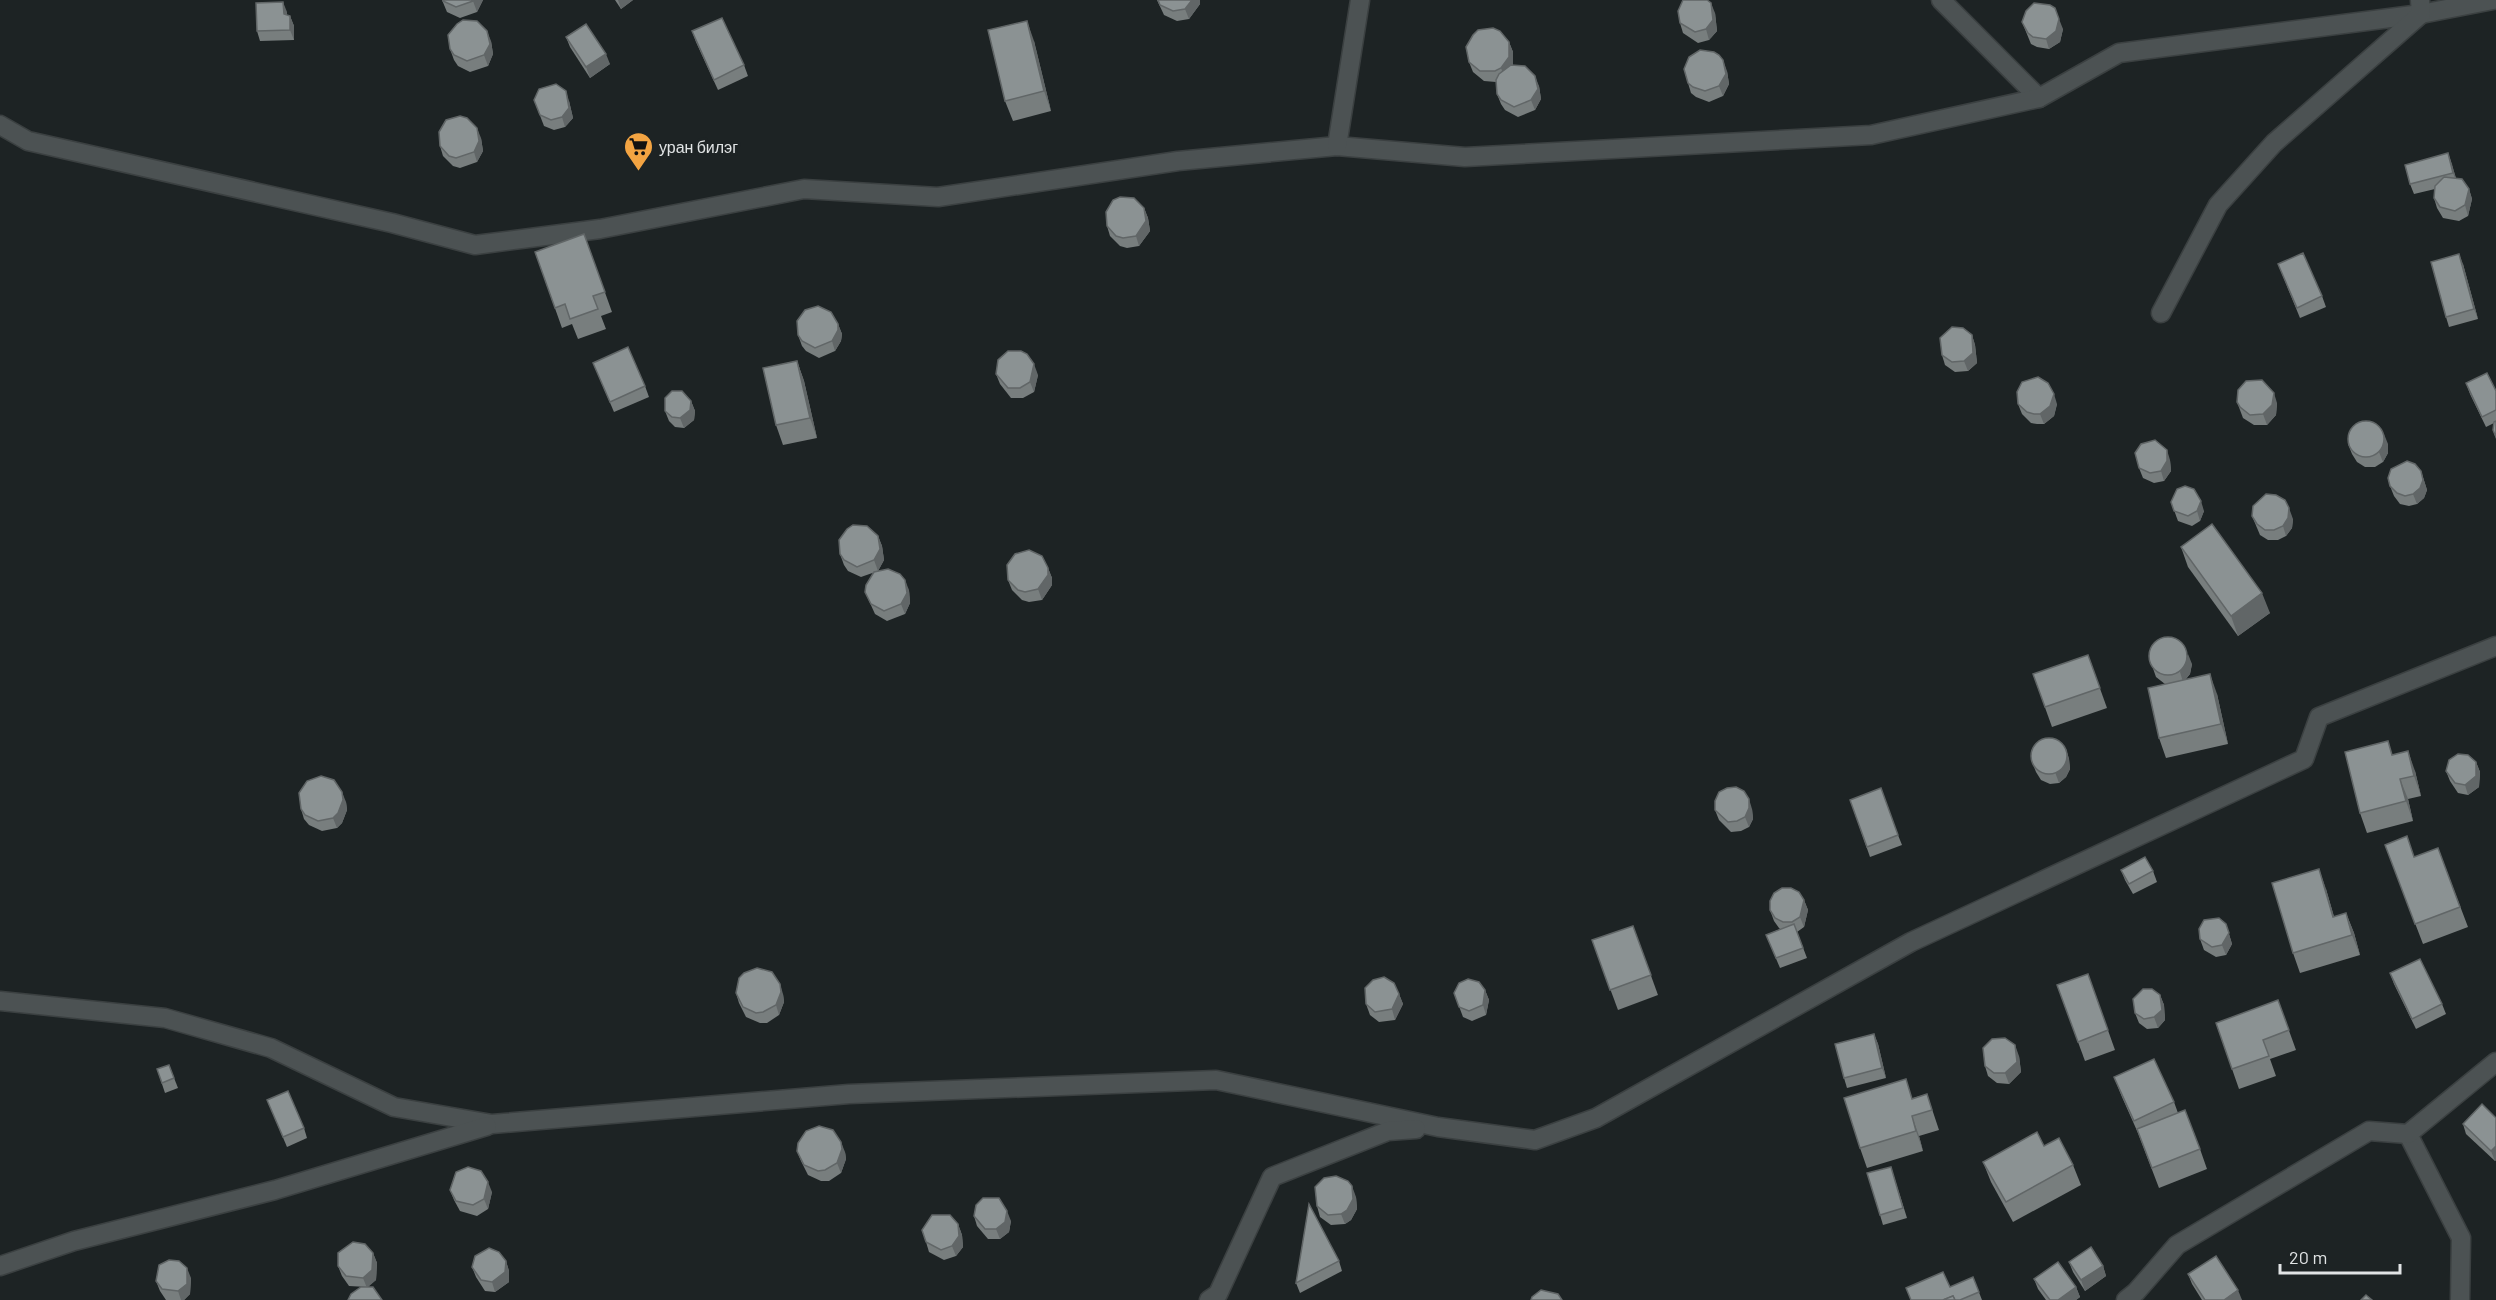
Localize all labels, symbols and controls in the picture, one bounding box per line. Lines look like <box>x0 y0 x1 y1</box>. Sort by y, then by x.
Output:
supermarket icon: уран билэг <box>622 130 654 172</box>
place label: уран билэг <box>659 137 738 156</box>
scale bar <box>2280 1237 2400 1275</box>
text: 20 m <box>2289 1246 2327 1268</box>

